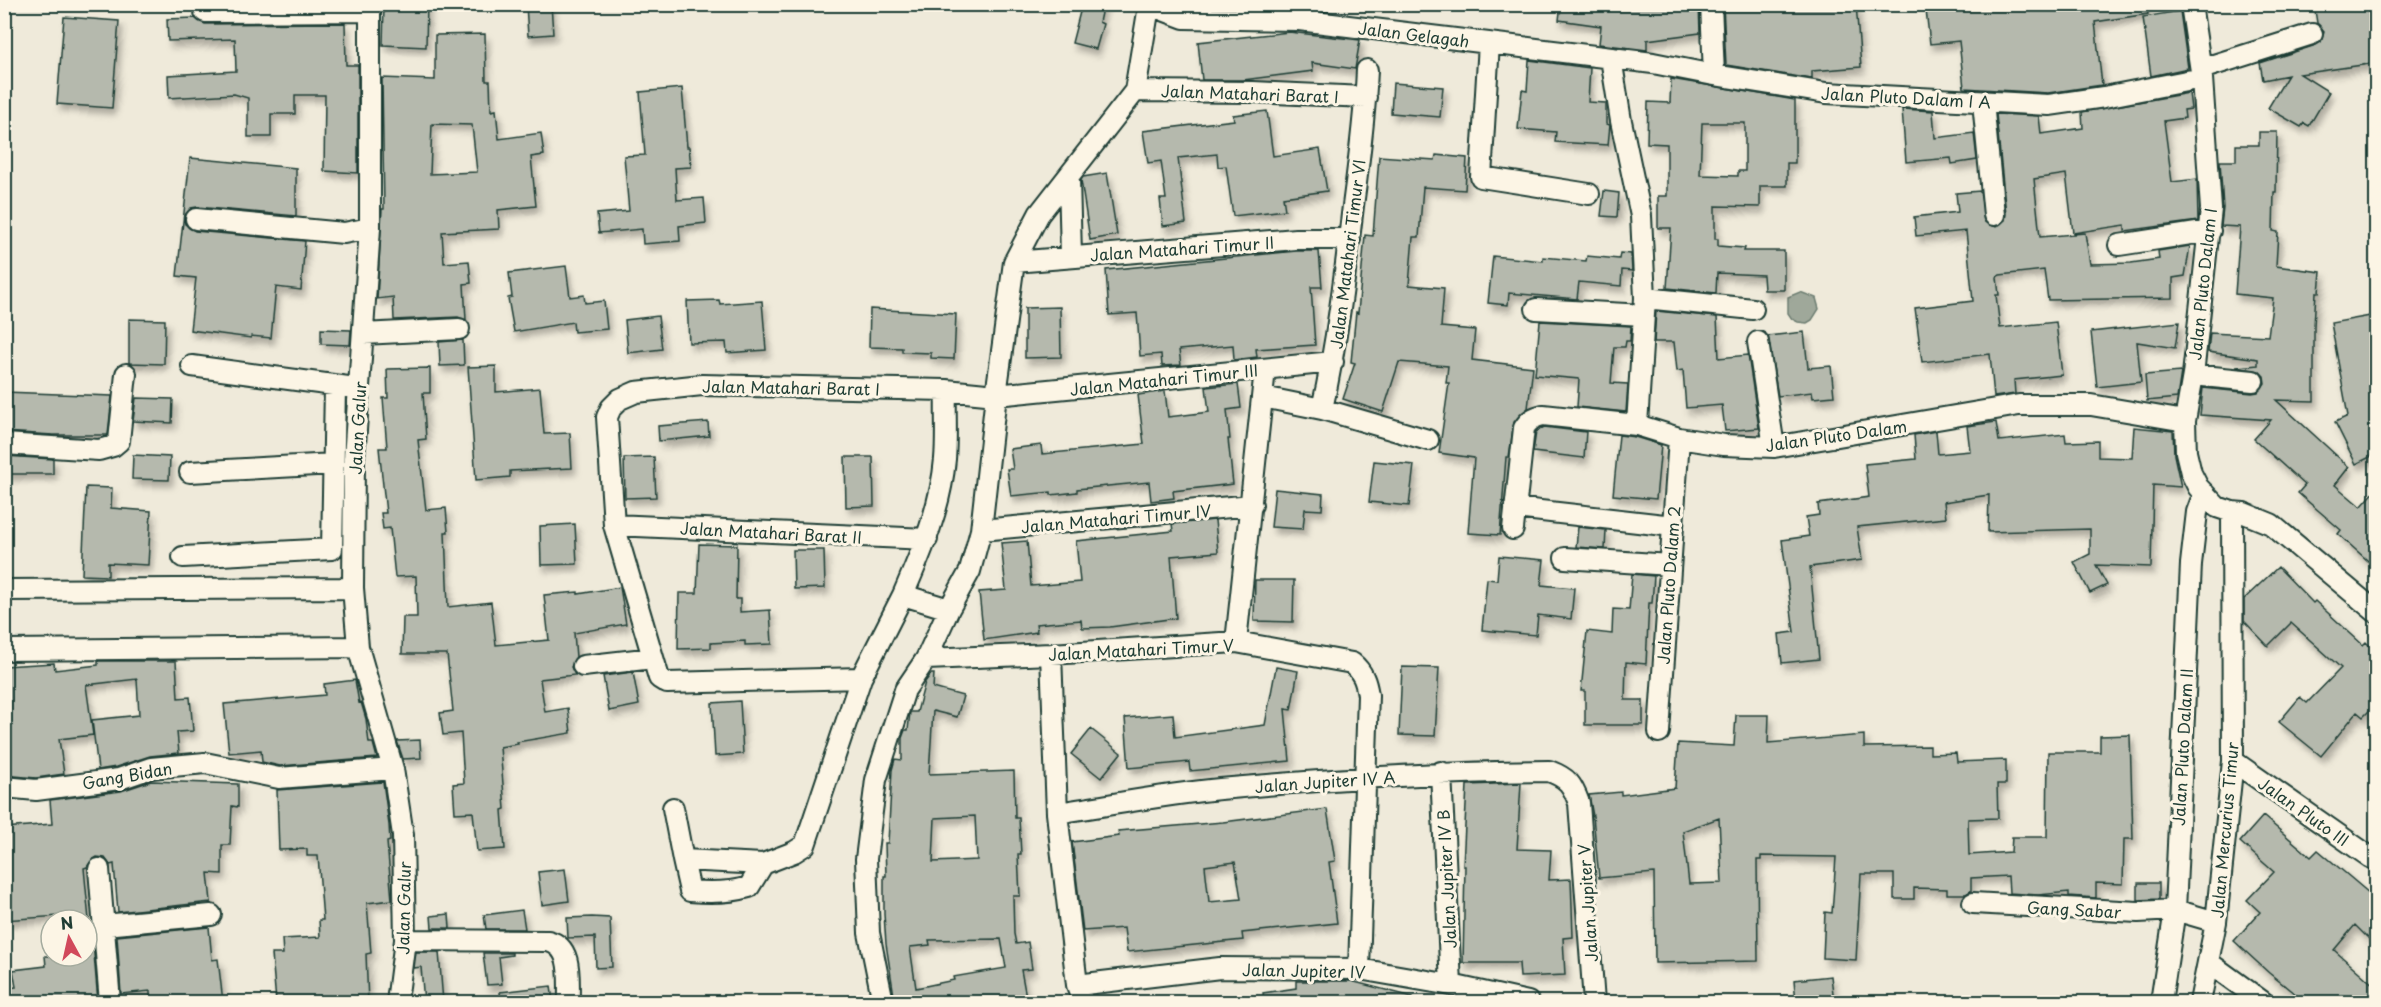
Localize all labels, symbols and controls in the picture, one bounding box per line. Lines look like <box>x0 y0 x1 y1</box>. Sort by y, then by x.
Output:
street label: Jalan Gelagah <box>1357 15 1471 53</box>
street label: Jalan Matahari Barat I <box>1161 78 1339 108</box>
street label: Jalan Pluto Dalam I A <box>1821 81 1991 113</box>
street label: Jalan Matahari Timur VI <box>1323 158 1371 350</box>
street label: Jalan Pluto Dalam I <box>2182 207 2222 361</box>
street label: Jalan Matahari Timur II <box>1089 230 1275 266</box>
street label: Jalan Matahari Timur III <box>1068 357 1260 401</box>
street label: Jalan Matahari Barat I <box>702 373 880 401</box>
street label: Jalan Galur <box>343 380 371 475</box>
street label: Jalan Pluto Dalam <box>1764 413 1908 457</box>
street label: Jalan Matahari Timur IV <box>1020 498 1212 538</box>
street label: Jalan Pluto Dalam 2 <box>1650 505 1686 665</box>
street label: Jalan Matahari Barat II <box>679 515 863 549</box>
street label: Jalan Matahari Timur V <box>1047 632 1235 666</box>
street label: Jalan Pluto Dalam II <box>2166 668 2198 826</box>
street label: Jalan Mercurius Timur <box>2204 740 2244 919</box>
street label: Gang Bidan <box>80 755 174 795</box>
street label: Jalan Jupiter IV A <box>1254 764 1396 798</box>
street label: Jalan Pluto III <box>2254 771 2354 851</box>
street label: Jalan Jupiter IV B <box>1430 809 1462 949</box>
street label: Jalan Jupiter V <box>1571 843 1603 963</box>
street label: Jalan Galur <box>390 861 416 955</box>
street label: Gang Sabar <box>2026 895 2122 923</box>
north arrow <box>39 908 99 968</box>
text: N <box>59 909 75 935</box>
street label: Jalan Jupiter IV <box>1242 957 1366 983</box>

